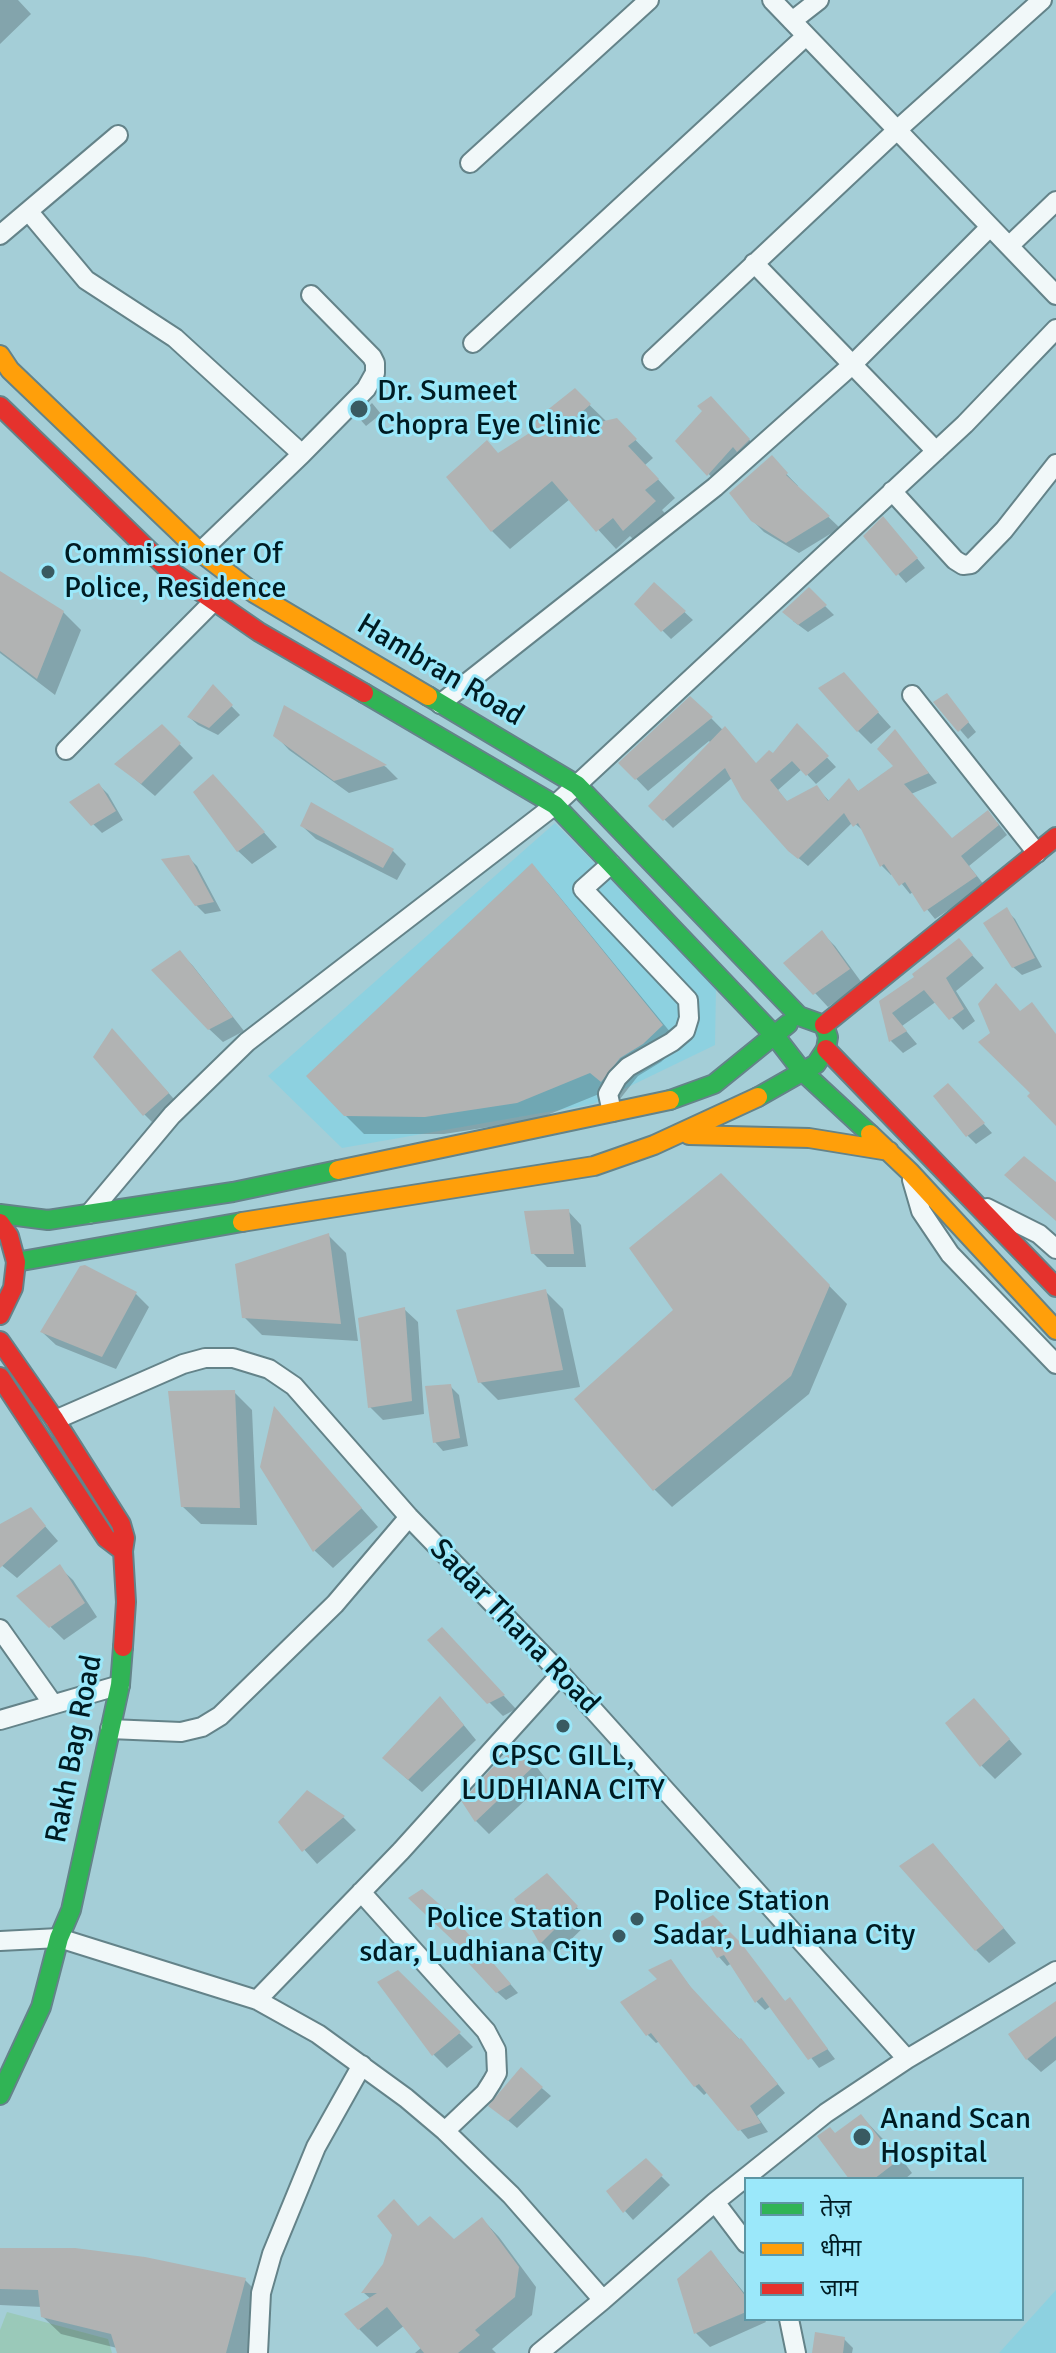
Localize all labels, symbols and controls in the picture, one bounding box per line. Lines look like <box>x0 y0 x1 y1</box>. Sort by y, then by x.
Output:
place label: Dr. Sumeet Chopra Eye Clinic <box>377 374 601 444</box>
marker: Dr. Sumeet Chopra Eye Clinic <box>348 398 370 420</box>
place label: Commissioner Of Police, Residence <box>64 537 286 608</box>
marker: Commissioner Of Police, Residence <box>39 563 57 581</box>
street label: Hambran Road <box>350 607 530 735</box>
street label: Sadar Thana Road <box>421 1532 607 1722</box>
street label: Rakh Bag Road <box>39 1652 111 1846</box>
marker: CPSC GILL, LUDHIANA CITY <box>554 1717 572 1735</box>
place label: CPSC GILL, LUDHIANA CITY <box>461 1739 665 1810</box>
place label: Police Station Sadar, Ludhiana City <box>653 1884 915 1954</box>
place label: Police Station sdar, Ludhiana City <box>359 1901 603 1972</box>
marker: Police Station Sadar, Ludhiana City <box>628 1910 646 1928</box>
marker: Police Station sdar, Ludhiana City <box>610 1927 628 1945</box>
place label: Anand Scan Hospital <box>880 2102 1031 2172</box>
marker: Anand Scan Hospital <box>851 2126 873 2148</box>
legend <box>744 2177 1024 2321</box>
text: तेज़ <box>820 2193 852 2223</box>
text: धीमा <box>820 2233 862 2263</box>
text: जाम <box>820 2273 858 2303</box>

